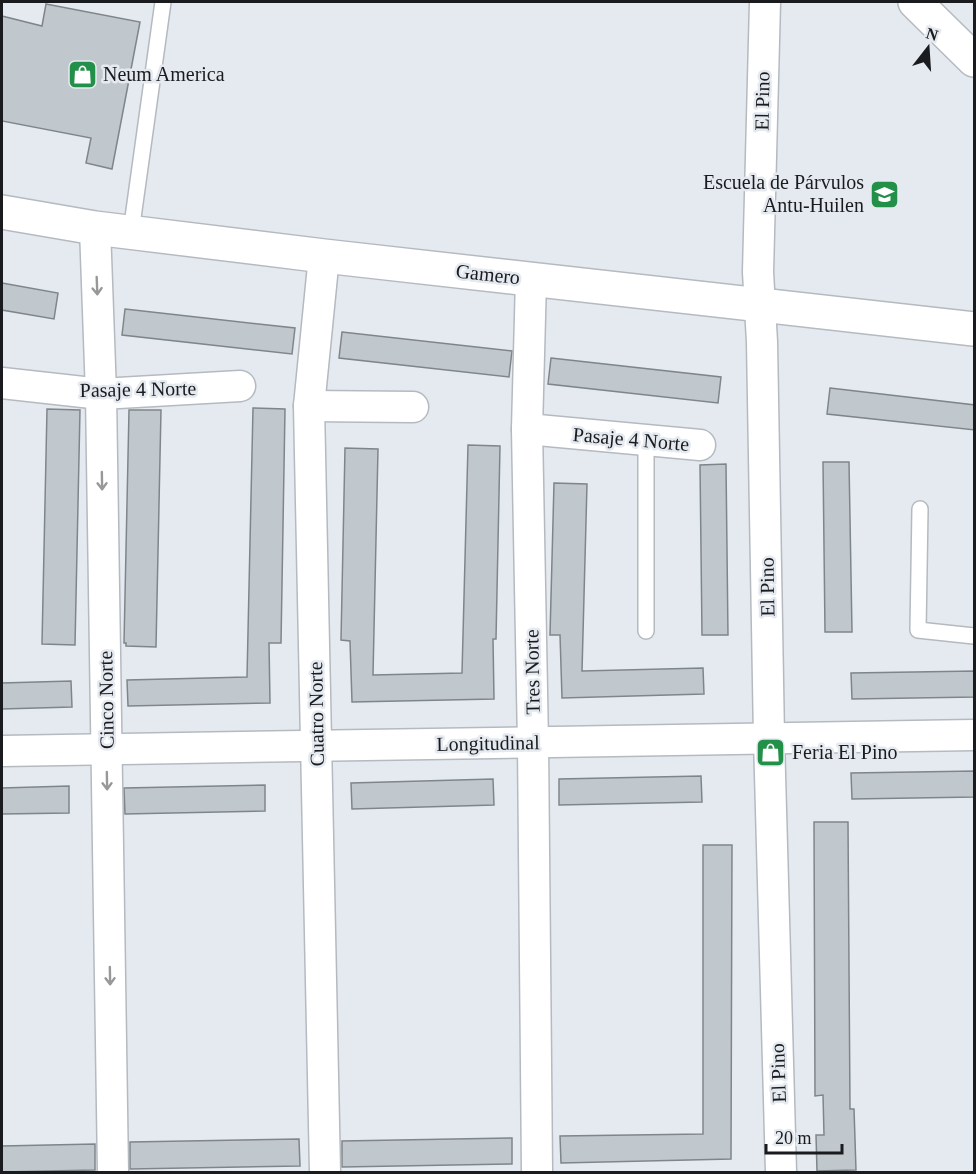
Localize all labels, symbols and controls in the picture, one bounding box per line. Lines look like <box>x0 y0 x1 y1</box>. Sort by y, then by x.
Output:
north arrow <box>898 18 958 78</box>
text: N <box>924 24 941 44</box>
shop icon: Neum America <box>66 58 98 90</box>
place label: Neum America <box>103 63 225 85</box>
street label: El Pino <box>750 71 774 131</box>
place label: Escuela de Párvulos Antu-Huilen <box>703 171 864 216</box>
school or university icon: Escuela de Párvulos Antu-Huilen <box>869 178 901 210</box>
street label: Gamero <box>455 260 521 288</box>
one-way arrow <box>92 276 103 296</box>
street label: Pasaje 4 Norte <box>79 377 197 402</box>
street label: Pasaje 4 Norte <box>572 423 690 456</box>
one-way arrow <box>97 470 108 490</box>
street label: El Pino <box>755 557 779 617</box>
street label: Tres Norte <box>520 629 544 715</box>
street label: Cinco Norte <box>94 651 118 749</box>
street label: Cuatro Norte <box>304 661 328 767</box>
street label: Longitudinal <box>436 731 540 756</box>
shop icon: Feria El Pino <box>755 736 787 768</box>
place label: Feria El Pino <box>792 741 898 763</box>
one-way arrow <box>101 770 113 790</box>
one-way arrow <box>104 965 116 985</box>
street label: El Pino <box>766 1043 790 1103</box>
scale bar <box>766 1117 842 1155</box>
text: 20 m <box>775 1128 812 1148</box>

